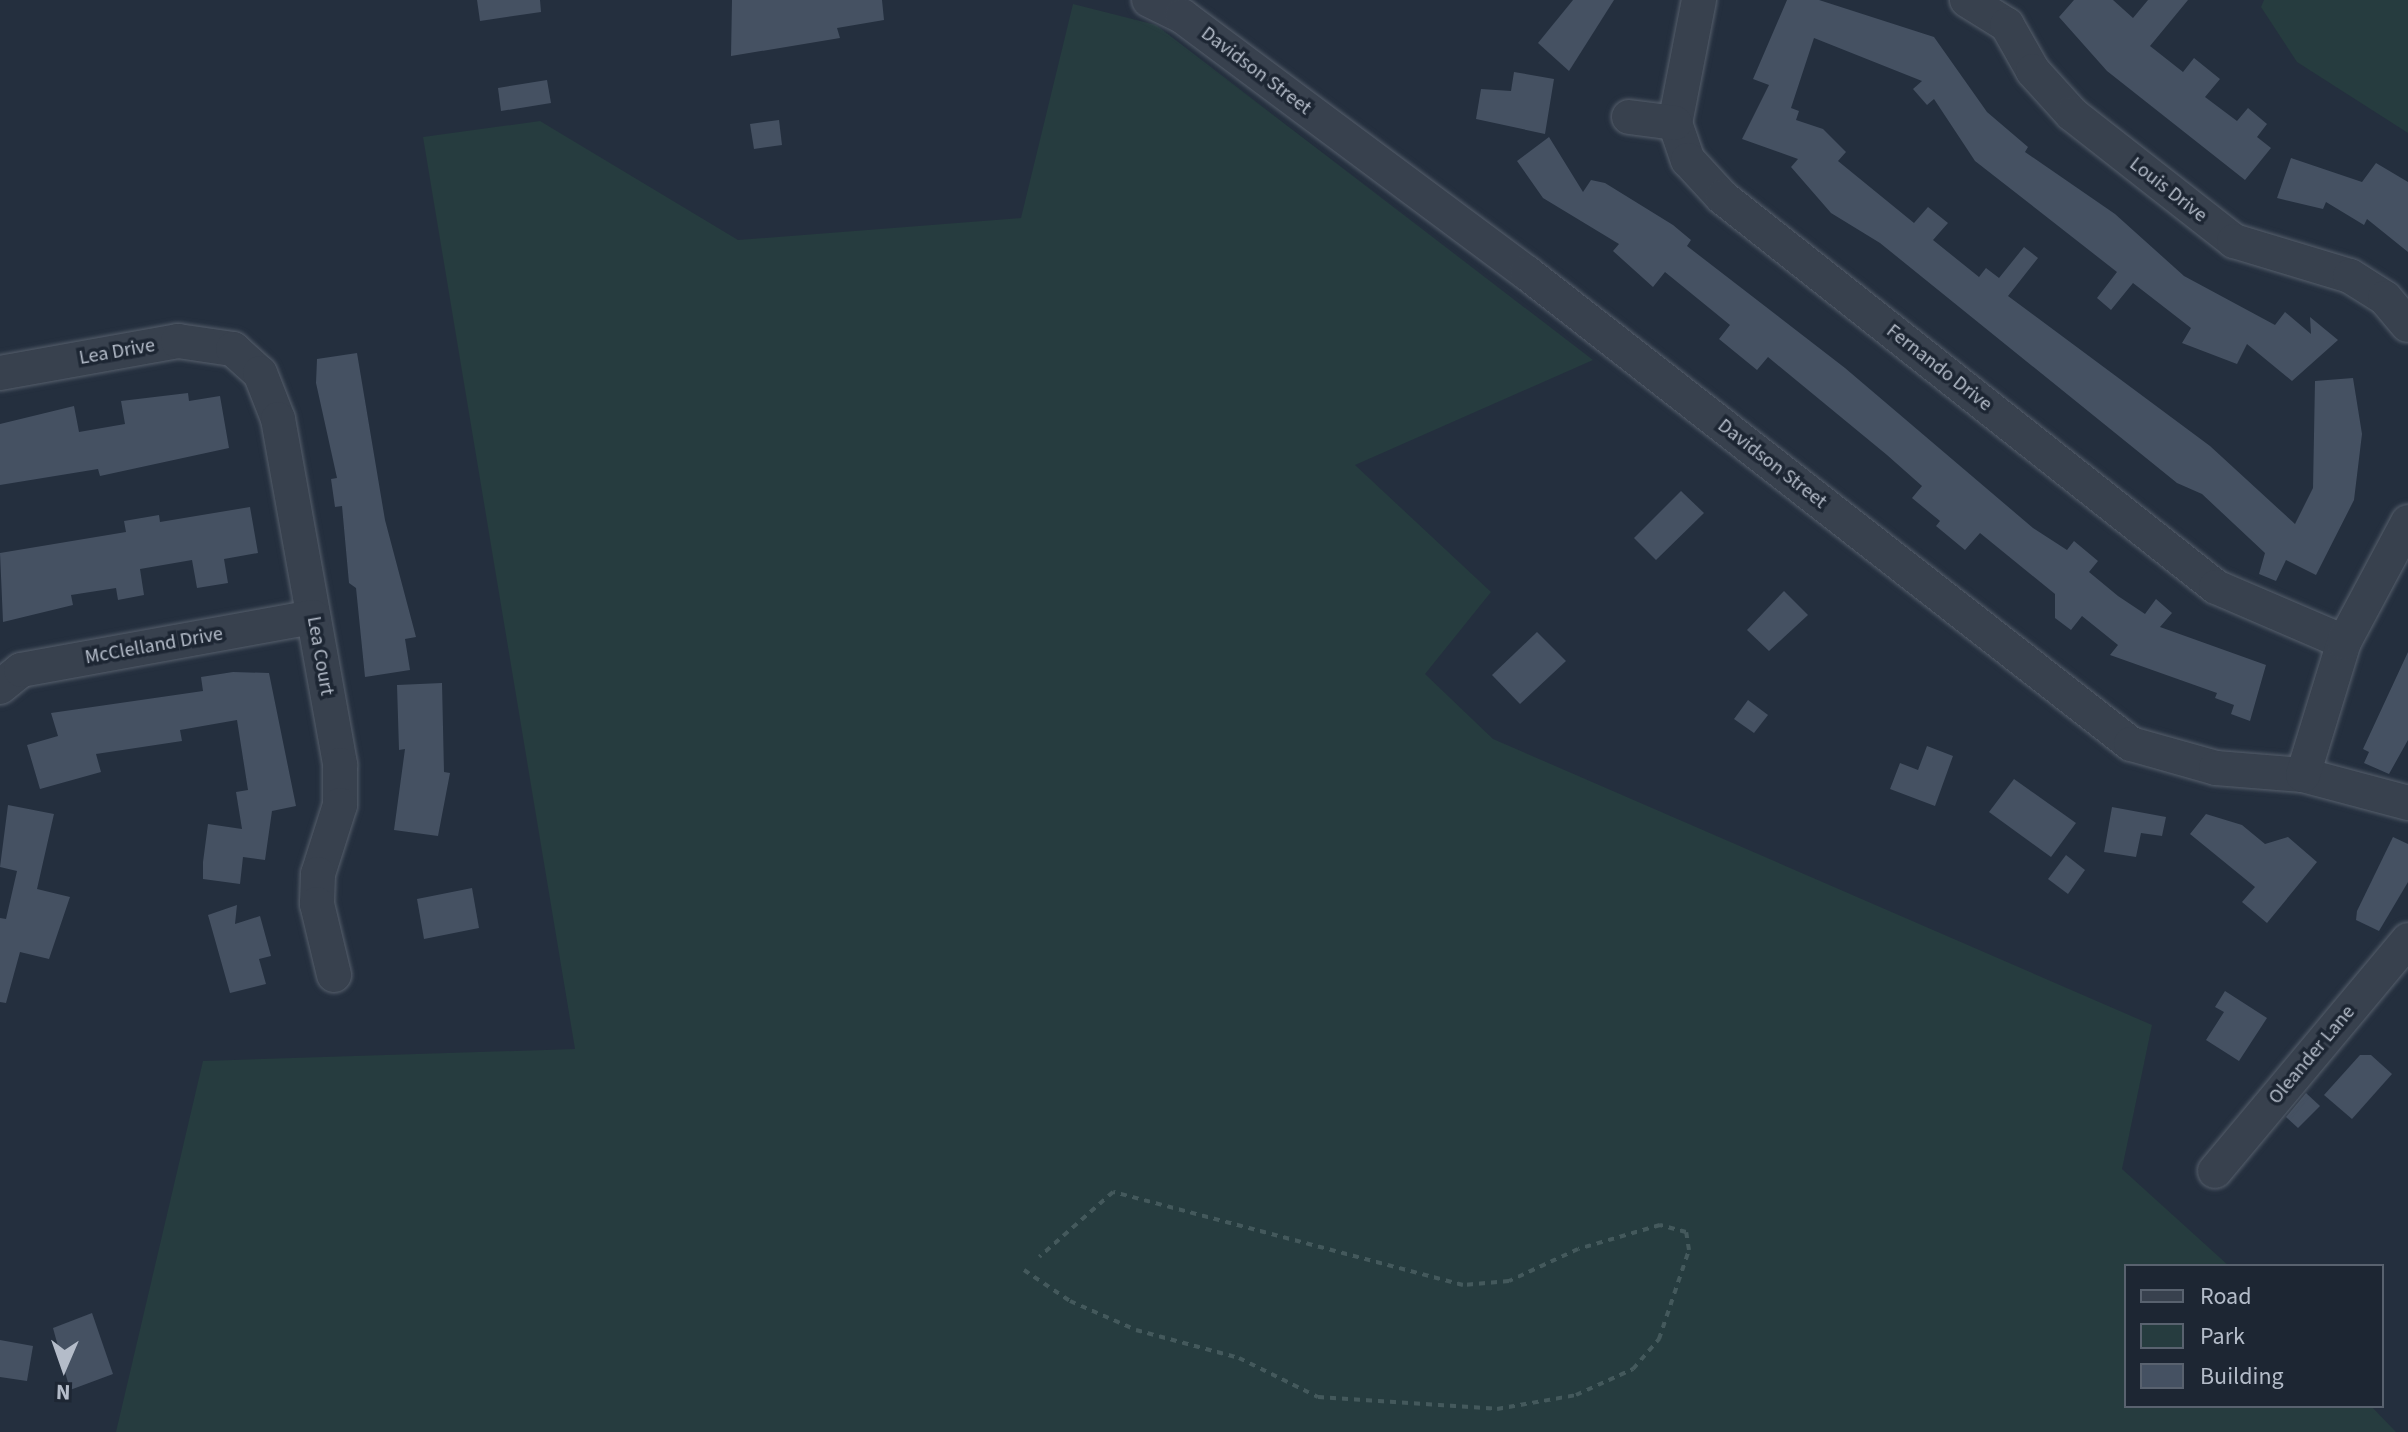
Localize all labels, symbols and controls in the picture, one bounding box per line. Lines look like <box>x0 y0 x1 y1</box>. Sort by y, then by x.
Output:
street label: Davidson Street <box>1196 22 1316 120</box>
street label: Louis Drive <box>2124 152 2212 228</box>
street label: Fernando Drive <box>1881 319 1997 417</box>
street label: Lea Drive <box>77 334 157 370</box>
street label: Davidson Street <box>1713 414 1831 514</box>
street label: Lea Court <box>301 615 339 697</box>
street label: McClelland Drive <box>83 622 225 670</box>
street label: Oleander Lane <box>2264 1001 2360 1109</box>
legend <box>2124 1264 2384 1408</box>
text: Road <box>2200 1279 2252 1314</box>
text: Park <box>2200 1319 2245 1354</box>
north arrow <box>24 1328 104 1408</box>
text: Building <box>2200 1359 2284 1394</box>
text: N <box>55 1376 71 1408</box>

